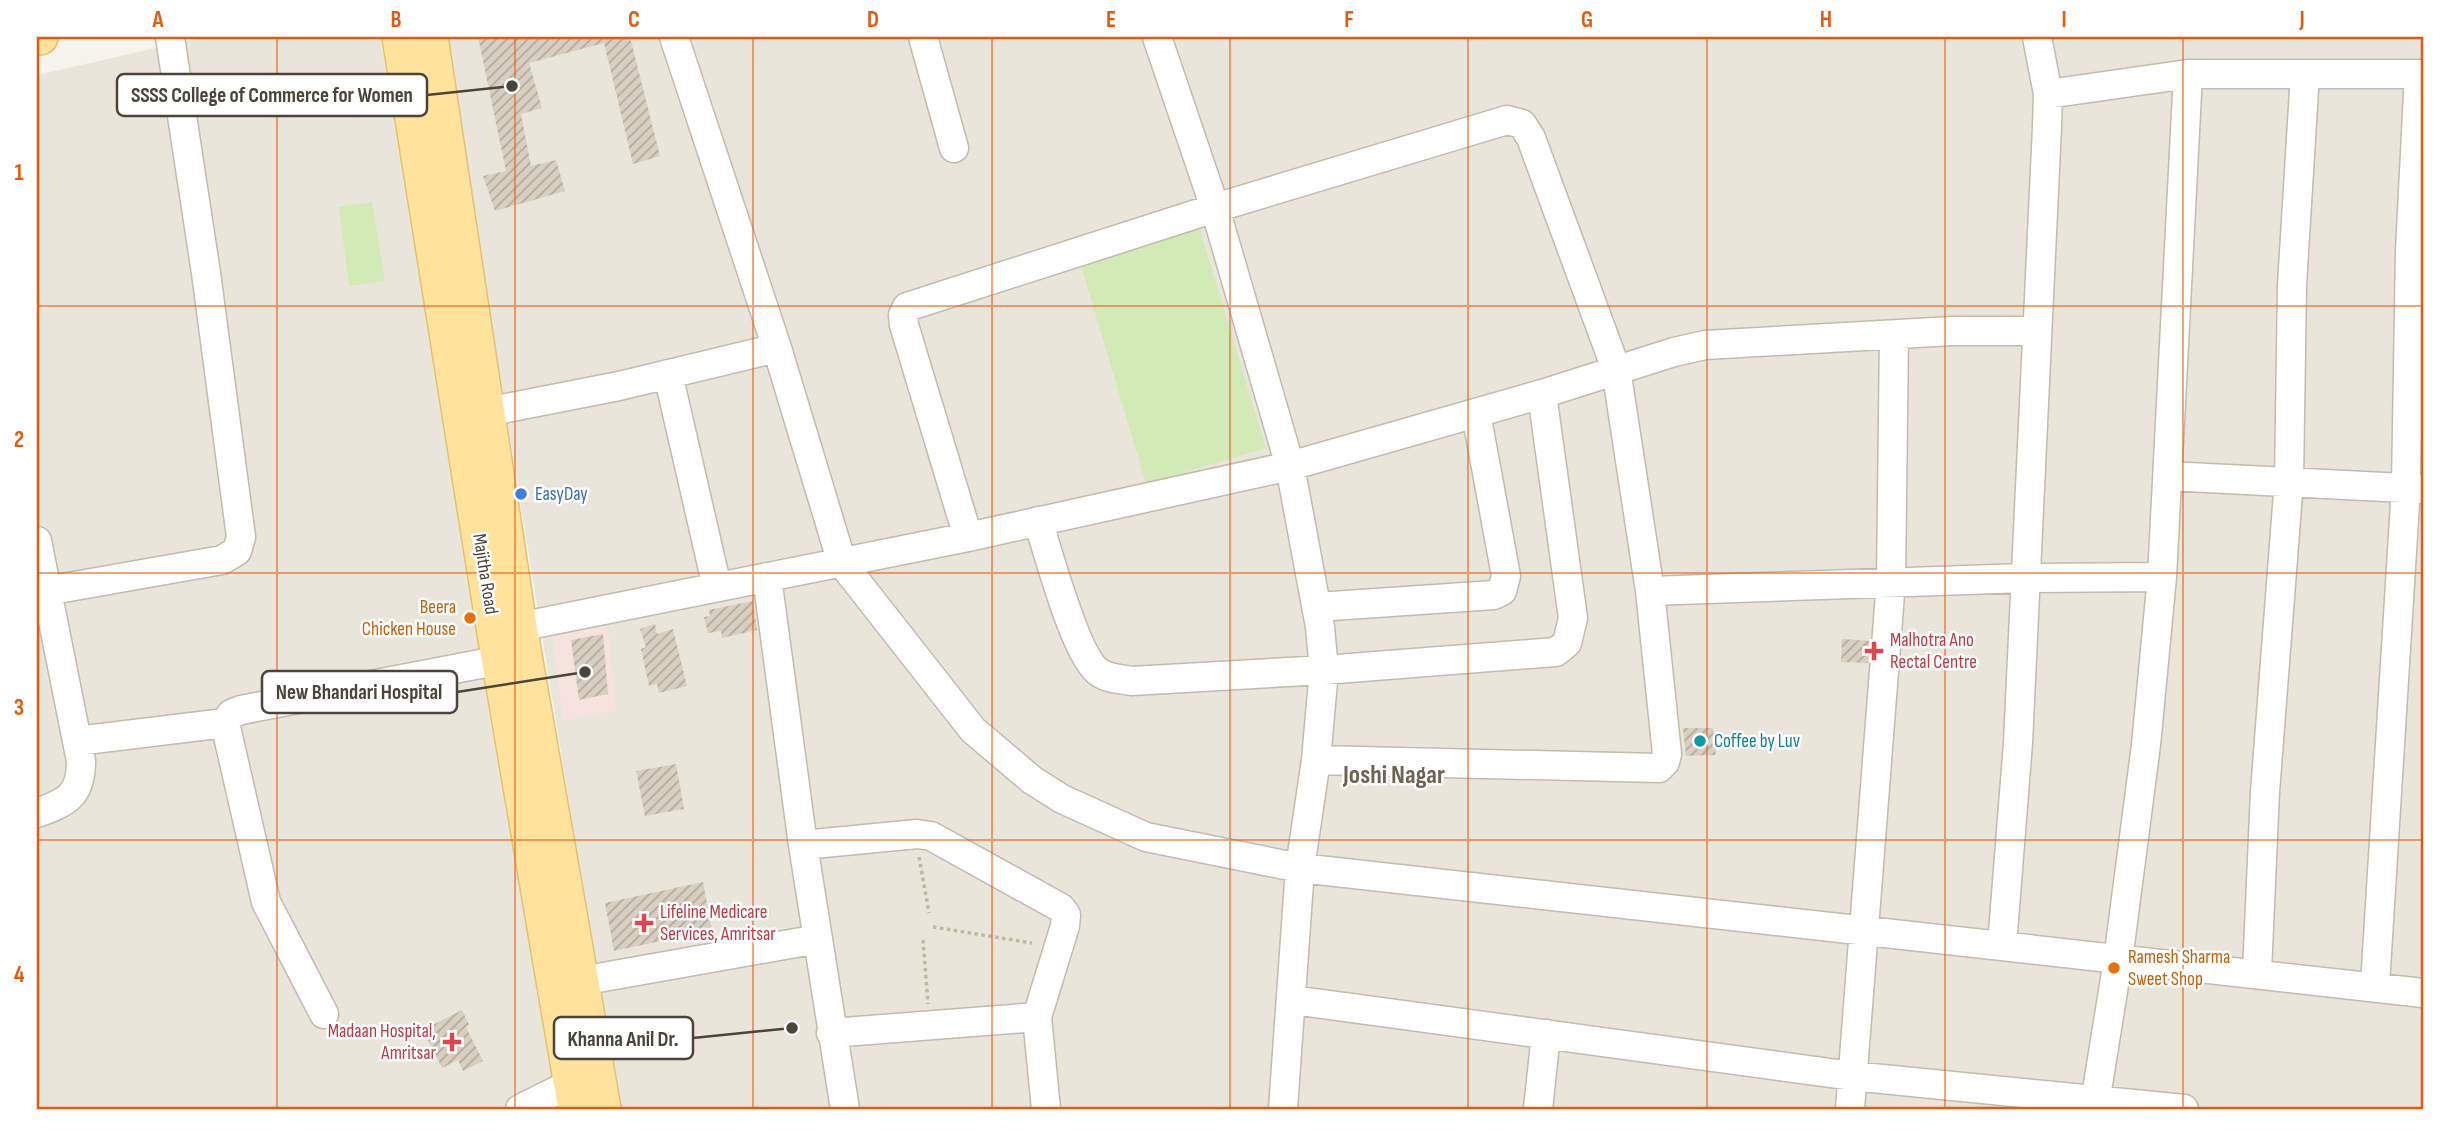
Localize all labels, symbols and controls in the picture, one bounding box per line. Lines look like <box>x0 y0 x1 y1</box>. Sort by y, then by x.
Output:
text: A <box>152 6 165 34</box>
text: B <box>391 6 402 34</box>
text: C <box>628 6 640 34</box>
text: D <box>867 6 879 34</box>
text: E <box>1106 6 1116 34</box>
text: F <box>1344 6 1354 34</box>
text: G <box>1581 6 1593 34</box>
text: H <box>1820 6 1832 34</box>
text: I <box>2061 6 2067 34</box>
text: J <box>2298 6 2305 34</box>
callout: SSSS College of Commerce for Women <box>117 74 427 116</box>
text: SSSS College of Commerce for Women <box>131 83 413 108</box>
text: 1 <box>14 159 24 187</box>
text: 2 <box>14 426 24 454</box>
place label: EasyDay <box>535 483 588 506</box>
marker: EasyDay <box>513 486 529 502</box>
street label: Majitha Road <box>467 532 503 616</box>
place label: Beera Chicken House <box>362 596 456 641</box>
marker: Beera Chicken House <box>462 610 478 626</box>
place label: Malhotra Ano Rectal Centre <box>1890 629 1977 674</box>
marker: Malhotra Ano Rectal Centre <box>1864 641 1884 661</box>
callout: New Bhandari Hospital <box>262 671 457 713</box>
text: New Bhandari Hospital <box>276 680 442 705</box>
text: 3 <box>14 694 24 722</box>
place label: Coffee by Luv <box>1714 730 1800 753</box>
marker: Coffee by Luv <box>1692 733 1708 749</box>
district label: Joshi Nagar <box>1342 760 1445 791</box>
place label: Lifeline Medicare Services, Amritsar <box>660 901 776 946</box>
marker: Lifeline Medicare Services, Amritsar <box>634 913 654 933</box>
place label: Ramesh Sharma Sweet Shop <box>2128 946 2230 991</box>
marker: Ramesh Sharma Sweet Shop <box>2106 960 2122 976</box>
text: 4 <box>14 961 25 989</box>
callout: Khanna Anil Dr. <box>554 1017 693 1059</box>
place label: Madaan Hospital, Amritsar <box>328 1020 437 1065</box>
text: Khanna Anil Dr. <box>567 1027 679 1052</box>
marker: Madaan Hospital, Amritsar <box>442 1032 462 1052</box>

